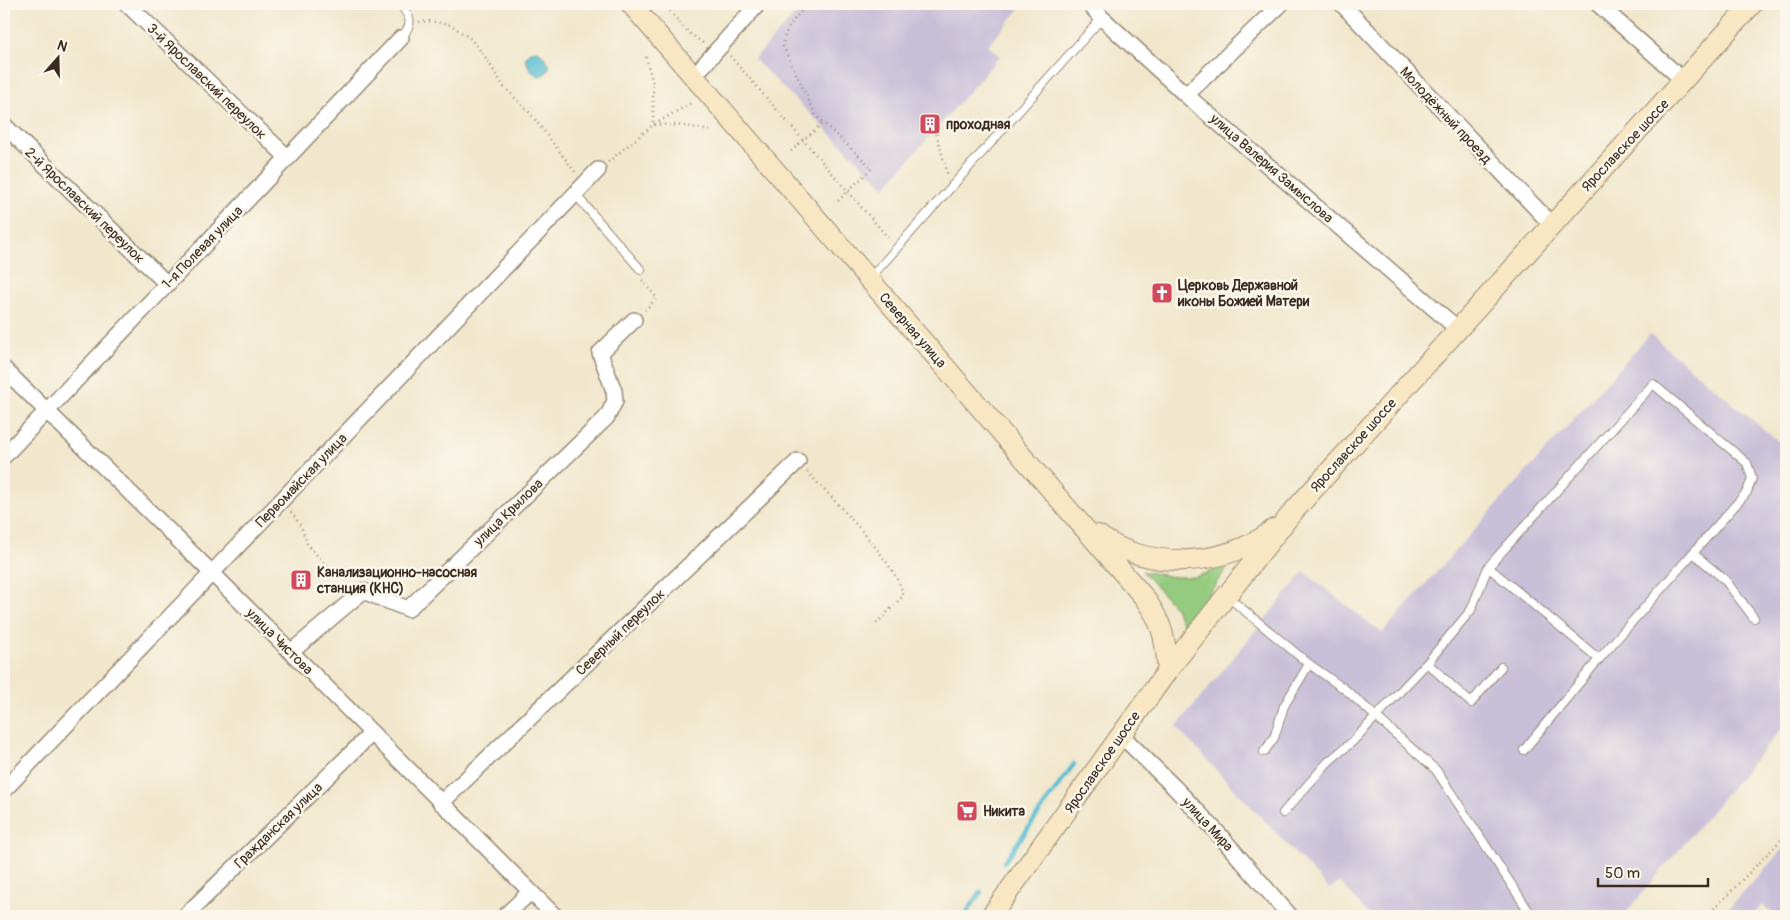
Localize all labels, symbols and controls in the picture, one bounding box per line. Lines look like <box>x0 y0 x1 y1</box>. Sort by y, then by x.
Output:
street label: 3-й Ярославский переулок <box>143 20 270 143</box>
north arrow <box>32 32 82 82</box>
text: N <box>55 37 70 56</box>
street label: Молодёжный проезд <box>1396 63 1495 168</box>
street label: Ярославское шоссе <box>1578 95 1673 195</box>
street label: улица Валерия Замыслова <box>1206 110 1337 226</box>
building icon: проходная <box>918 112 942 136</box>
place label: проходная <box>946 116 1011 133</box>
street label: 2-й Ярославский переулок <box>21 144 148 267</box>
street label: 1-я Полевая улица <box>158 202 246 293</box>
place label: Церковь Державной иконы Божией Матери <box>1177 277 1310 310</box>
church icon: Церковь Державной иконы Божией Матери <box>1150 281 1174 305</box>
street label: Северная улица <box>875 289 950 371</box>
street label: Ярославское шоссе <box>1307 395 1400 496</box>
street label: Первомайская улица <box>252 430 351 531</box>
street label: улица Крылова <box>469 475 547 550</box>
place label: Канализационно-насосная станция (КНС) <box>316 564 478 597</box>
building icon: Канализационно-насосная станция (КНС) <box>289 568 313 592</box>
street label: Северный переулок <box>572 585 668 679</box>
street label: улица Чистова <box>242 604 317 678</box>
street label: Ярославское шоссе <box>1061 708 1144 817</box>
street label: Гражданская улица <box>231 779 326 872</box>
street label: улица Мира <box>1178 793 1237 855</box>
supermarket icon: Никита <box>955 799 979 823</box>
place label: Никита <box>983 803 1026 820</box>
scale bar <box>1598 855 1708 887</box>
text: 50 m <box>1605 864 1640 883</box>

